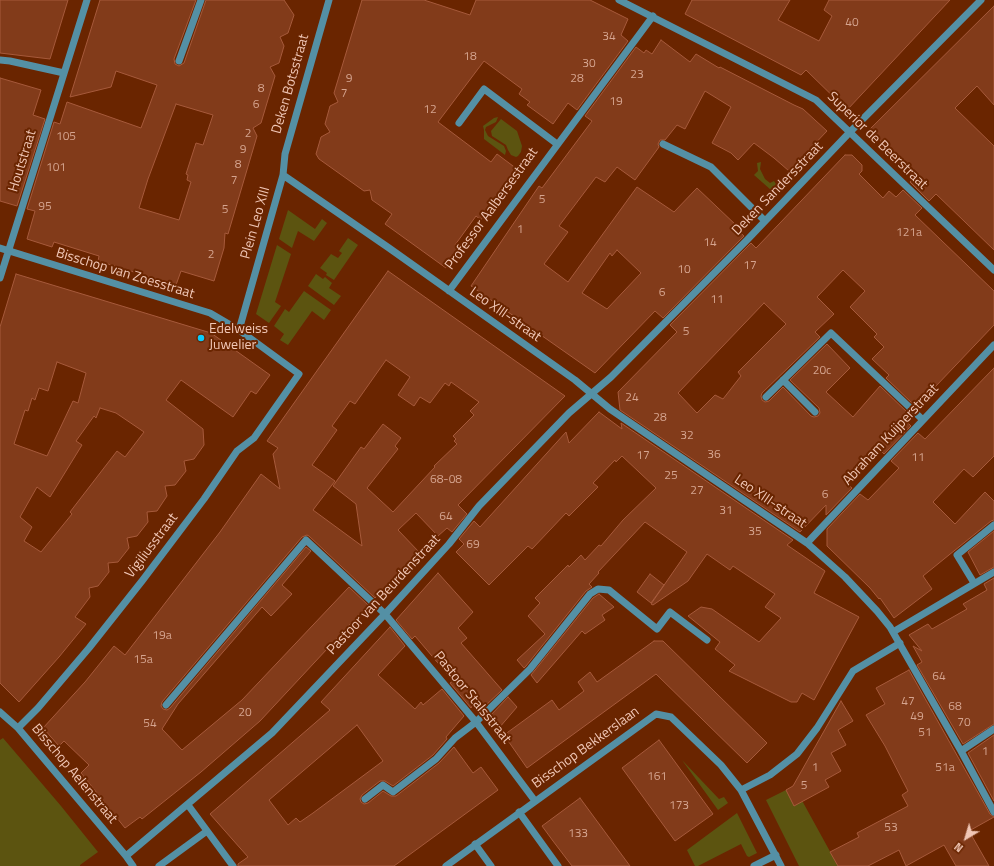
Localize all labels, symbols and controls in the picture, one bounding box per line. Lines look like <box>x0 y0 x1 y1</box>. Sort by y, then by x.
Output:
house number: 40 <box>845 16 859 30</box>
house number: 34 <box>602 30 616 44</box>
street label: Deken Botsstraat <box>269 32 313 136</box>
house number: 18 <box>463 50 477 64</box>
house number: 30 <box>582 57 596 71</box>
house number: 23 <box>630 68 644 82</box>
house number: 9 <box>346 72 352 86</box>
house number: 28 <box>570 72 584 86</box>
house number: 8 <box>258 82 264 96</box>
house number: 7 <box>341 87 347 101</box>
street label: Superior de Beerstraat <box>823 89 931 193</box>
house number: 19 <box>609 95 623 109</box>
house number: 6 <box>253 98 259 112</box>
house number: 12 <box>423 103 437 117</box>
house number: 2 <box>245 127 251 141</box>
street label: Houtstraat <box>6 128 40 194</box>
house number: 105 <box>56 130 76 144</box>
street label: Deken Sandersstraat <box>729 139 827 239</box>
house number: 9 <box>240 143 246 157</box>
street label: Professor Aalbersestraat <box>442 145 542 273</box>
house number: 8 <box>235 158 241 172</box>
house number: 101 <box>46 161 66 175</box>
house number: 7 <box>231 174 237 188</box>
street label: Plein Leo XIII <box>238 185 274 261</box>
house number: 5 <box>539 193 545 207</box>
house number: 95 <box>38 200 52 214</box>
house number: 5 <box>222 203 228 217</box>
house number: 1 <box>517 223 523 237</box>
house number: 121a <box>896 226 922 240</box>
house number: 14 <box>703 236 717 250</box>
street label: Bisschop van Zoesstraat <box>54 245 196 303</box>
house number: 2 <box>208 248 214 262</box>
house number: 17 <box>743 259 757 273</box>
house number: 10 <box>677 263 691 277</box>
street label: Leo XIII-straat <box>466 284 544 346</box>
house number: 6 <box>659 286 665 300</box>
house number: 11 <box>710 293 724 307</box>
place label: Edelweiss Juwelier <box>209 322 268 354</box>
house number: 5 <box>683 325 689 339</box>
marker: Edelweiss Juwelier <box>196 333 206 343</box>
house number: 20c <box>813 364 831 378</box>
street label: Abraham Kuijperstraat <box>840 381 942 489</box>
house number: 24 <box>625 391 639 405</box>
house number: 28 <box>653 411 667 425</box>
house number: 32 <box>680 429 694 443</box>
house number: 36 <box>707 448 721 462</box>
house number: 17 <box>636 449 650 463</box>
house number: 11 <box>911 451 925 465</box>
house number: 25 <box>664 469 678 483</box>
street label: Leo XIII-straat <box>731 472 809 532</box>
house number: 68-08 <box>430 473 462 487</box>
house number: 27 <box>690 484 704 498</box>
house number: 6 <box>822 488 828 502</box>
house number: 31 <box>719 504 733 518</box>
street label: Vigiliusstraat <box>122 510 182 582</box>
house number: 64 <box>439 510 453 524</box>
house number: 35 <box>748 525 762 539</box>
street label: Pastoor van Beurdenstraat <box>324 531 444 659</box>
house number: 69 <box>466 538 480 552</box>
house number: 19a <box>152 629 172 643</box>
street label: Pastoor Stalsstraat <box>430 649 514 747</box>
house number: 15a <box>133 653 153 667</box>
house number: 64 <box>932 670 946 684</box>
house number: 47 <box>901 695 915 709</box>
house number: 68 <box>948 700 962 714</box>
street label: Bisschop Bekkerslaan <box>529 703 643 793</box>
house number: 20 <box>238 706 252 720</box>
house number: 49 <box>910 710 924 724</box>
house number: 70 <box>957 716 971 730</box>
house number: 54 <box>143 717 157 731</box>
street label: Bisschop Aelenstraat <box>28 721 120 827</box>
house number: 51 <box>918 726 932 740</box>
house number: 1 <box>982 745 988 759</box>
house number: 1 <box>812 761 818 775</box>
house number: 51a <box>935 761 955 775</box>
house number: 161 <box>647 770 667 784</box>
house number: 5 <box>801 779 807 793</box>
house number: 173 <box>669 799 689 813</box>
north arrow <box>946 818 986 858</box>
house number: 53 <box>884 821 898 835</box>
house number: 133 <box>568 827 588 841</box>
text: N <box>951 839 967 856</box>

